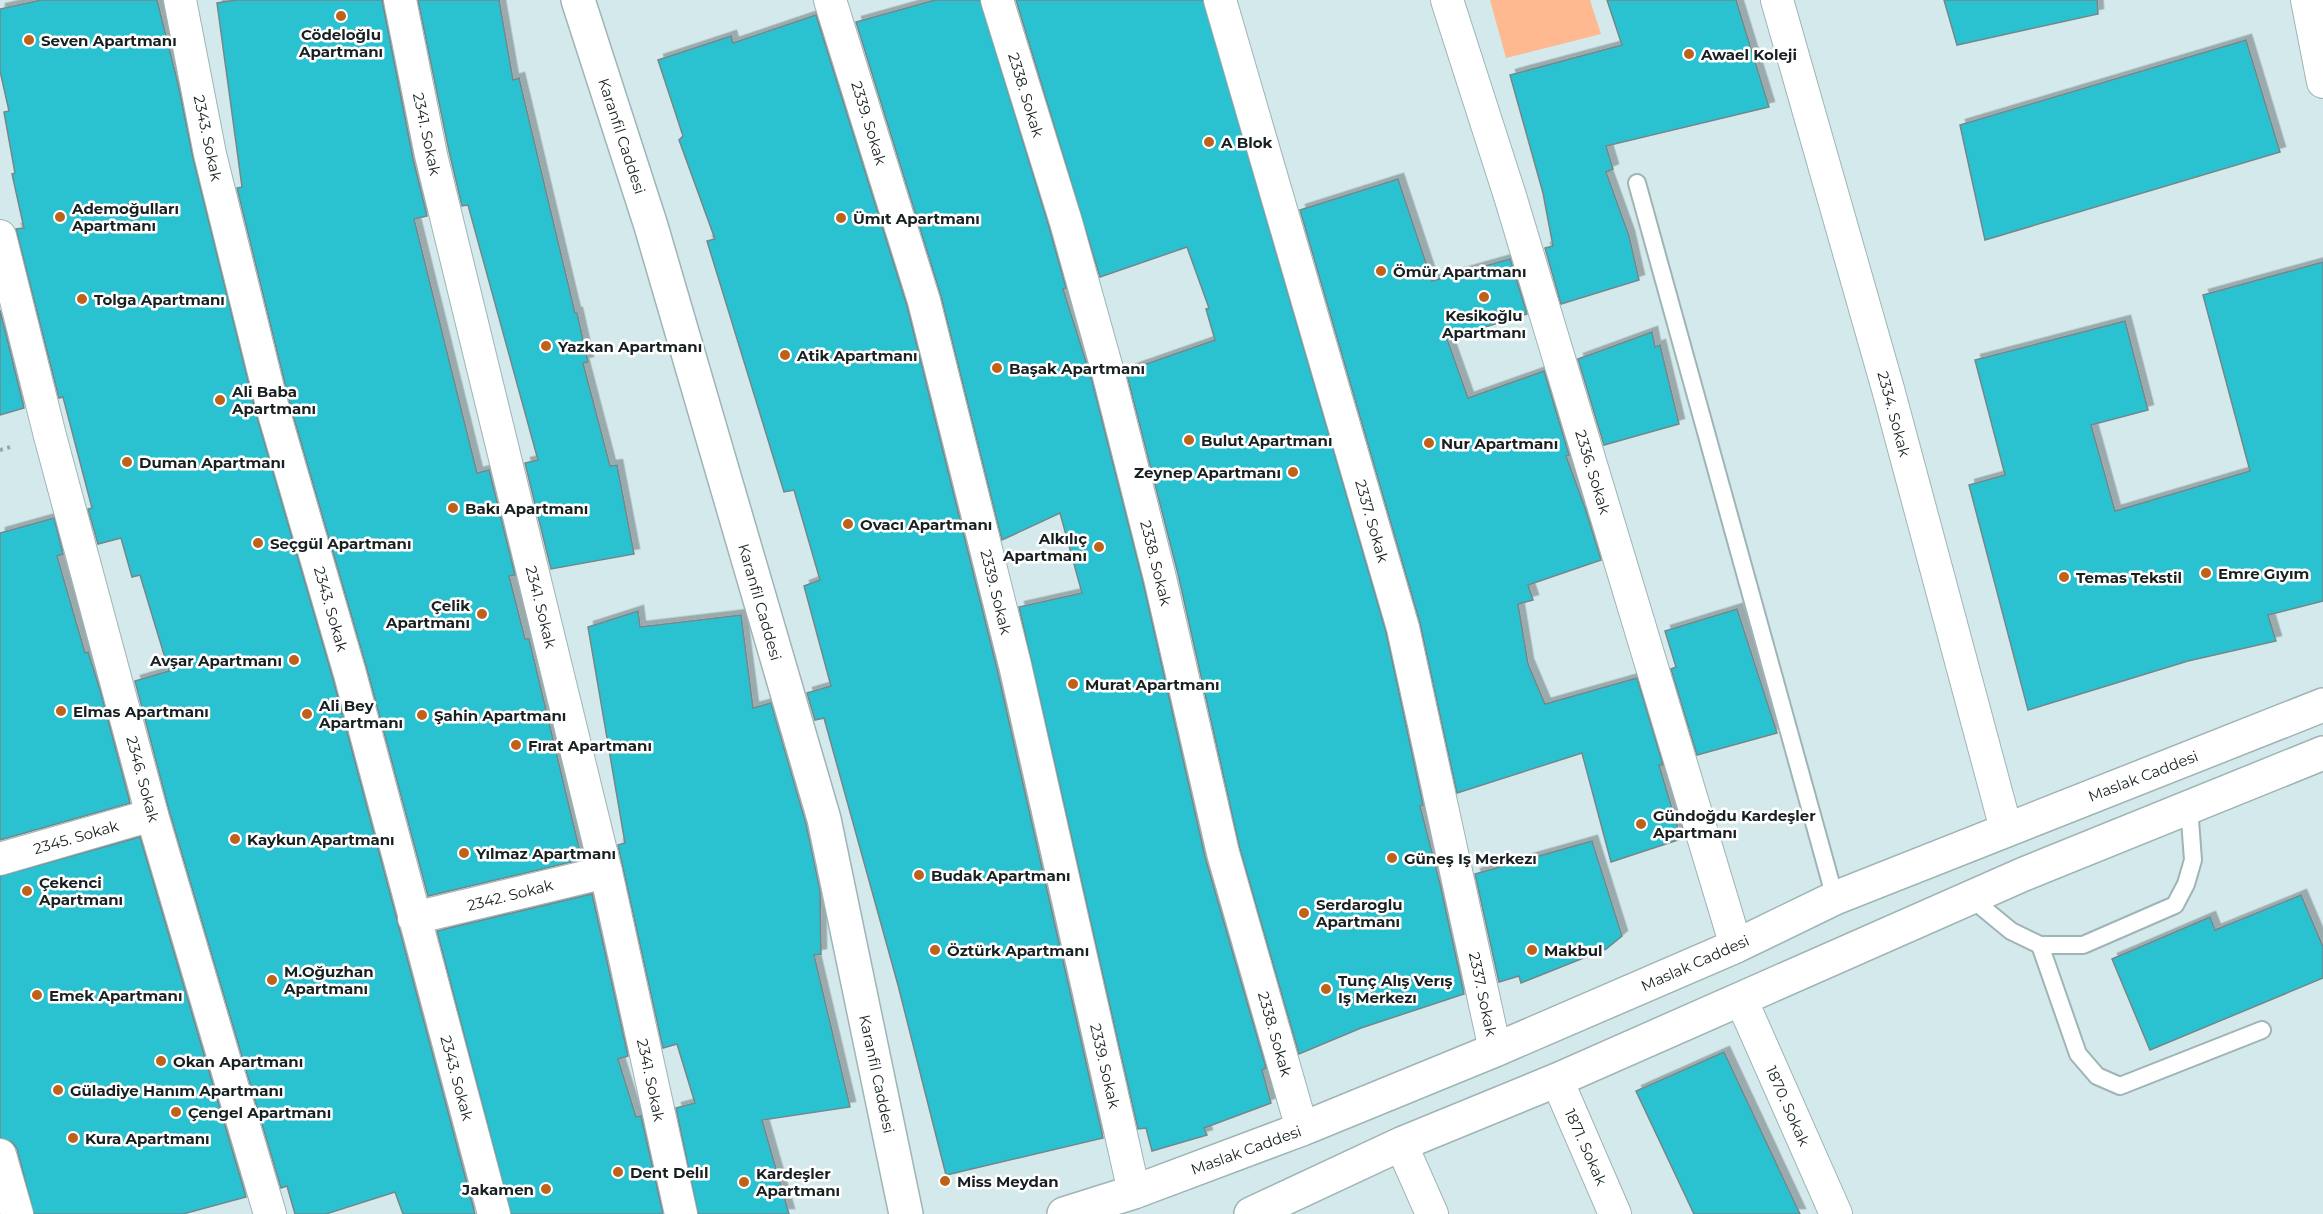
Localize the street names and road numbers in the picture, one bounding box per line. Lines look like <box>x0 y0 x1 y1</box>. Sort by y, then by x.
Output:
street label: 2338. Sokak <box>1004 50 1048 140</box>
street label: Karanfil Caddesi <box>594 76 650 196</box>
street label: 2339. Sokak <box>847 79 891 167</box>
street label: 2341. Sokak <box>409 91 445 177</box>
street label: 2343. Sokak <box>190 93 226 183</box>
street label: 2334. Sokak <box>1873 369 1915 459</box>
street label: 2336. Sokak <box>1571 428 1615 516</box>
street label: 2337. Sokak <box>1351 477 1393 565</box>
street label: 2338. Sokak <box>1136 518 1176 608</box>
street label: Karanfil Caddesi <box>734 541 786 663</box>
street label: 2339. Sokak <box>976 548 1016 636</box>
street label: 2343. Sokak <box>310 564 352 654</box>
street label: 2341. Sokak <box>522 564 560 650</box>
street label: 2346. Sokak <box>122 734 164 824</box>
street label: Maslak Caddesi <box>2085 746 2201 806</box>
street label: 2345. Sokak <box>31 816 121 858</box>
street label: 2342. Sokak <box>465 875 555 915</box>
street label: Maslak Caddesi <box>1638 931 1752 995</box>
street label: 2337. Sokak <box>1465 950 1501 1038</box>
street label: 2338. Sokak <box>1254 989 1296 1079</box>
street label: Karanfil Caddesi <box>855 1013 899 1135</box>
street label: 2339. Sokak <box>1086 1022 1124 1110</box>
street label: 2343. Sokak <box>436 1033 478 1123</box>
street label: 2341. Sokak <box>633 1037 669 1123</box>
street label: 1870. Sokak <box>1762 1063 1814 1149</box>
street label: 1871. Sokak <box>1561 1106 1611 1188</box>
street label: Maslak Caddesi <box>1188 1121 1304 1179</box>

